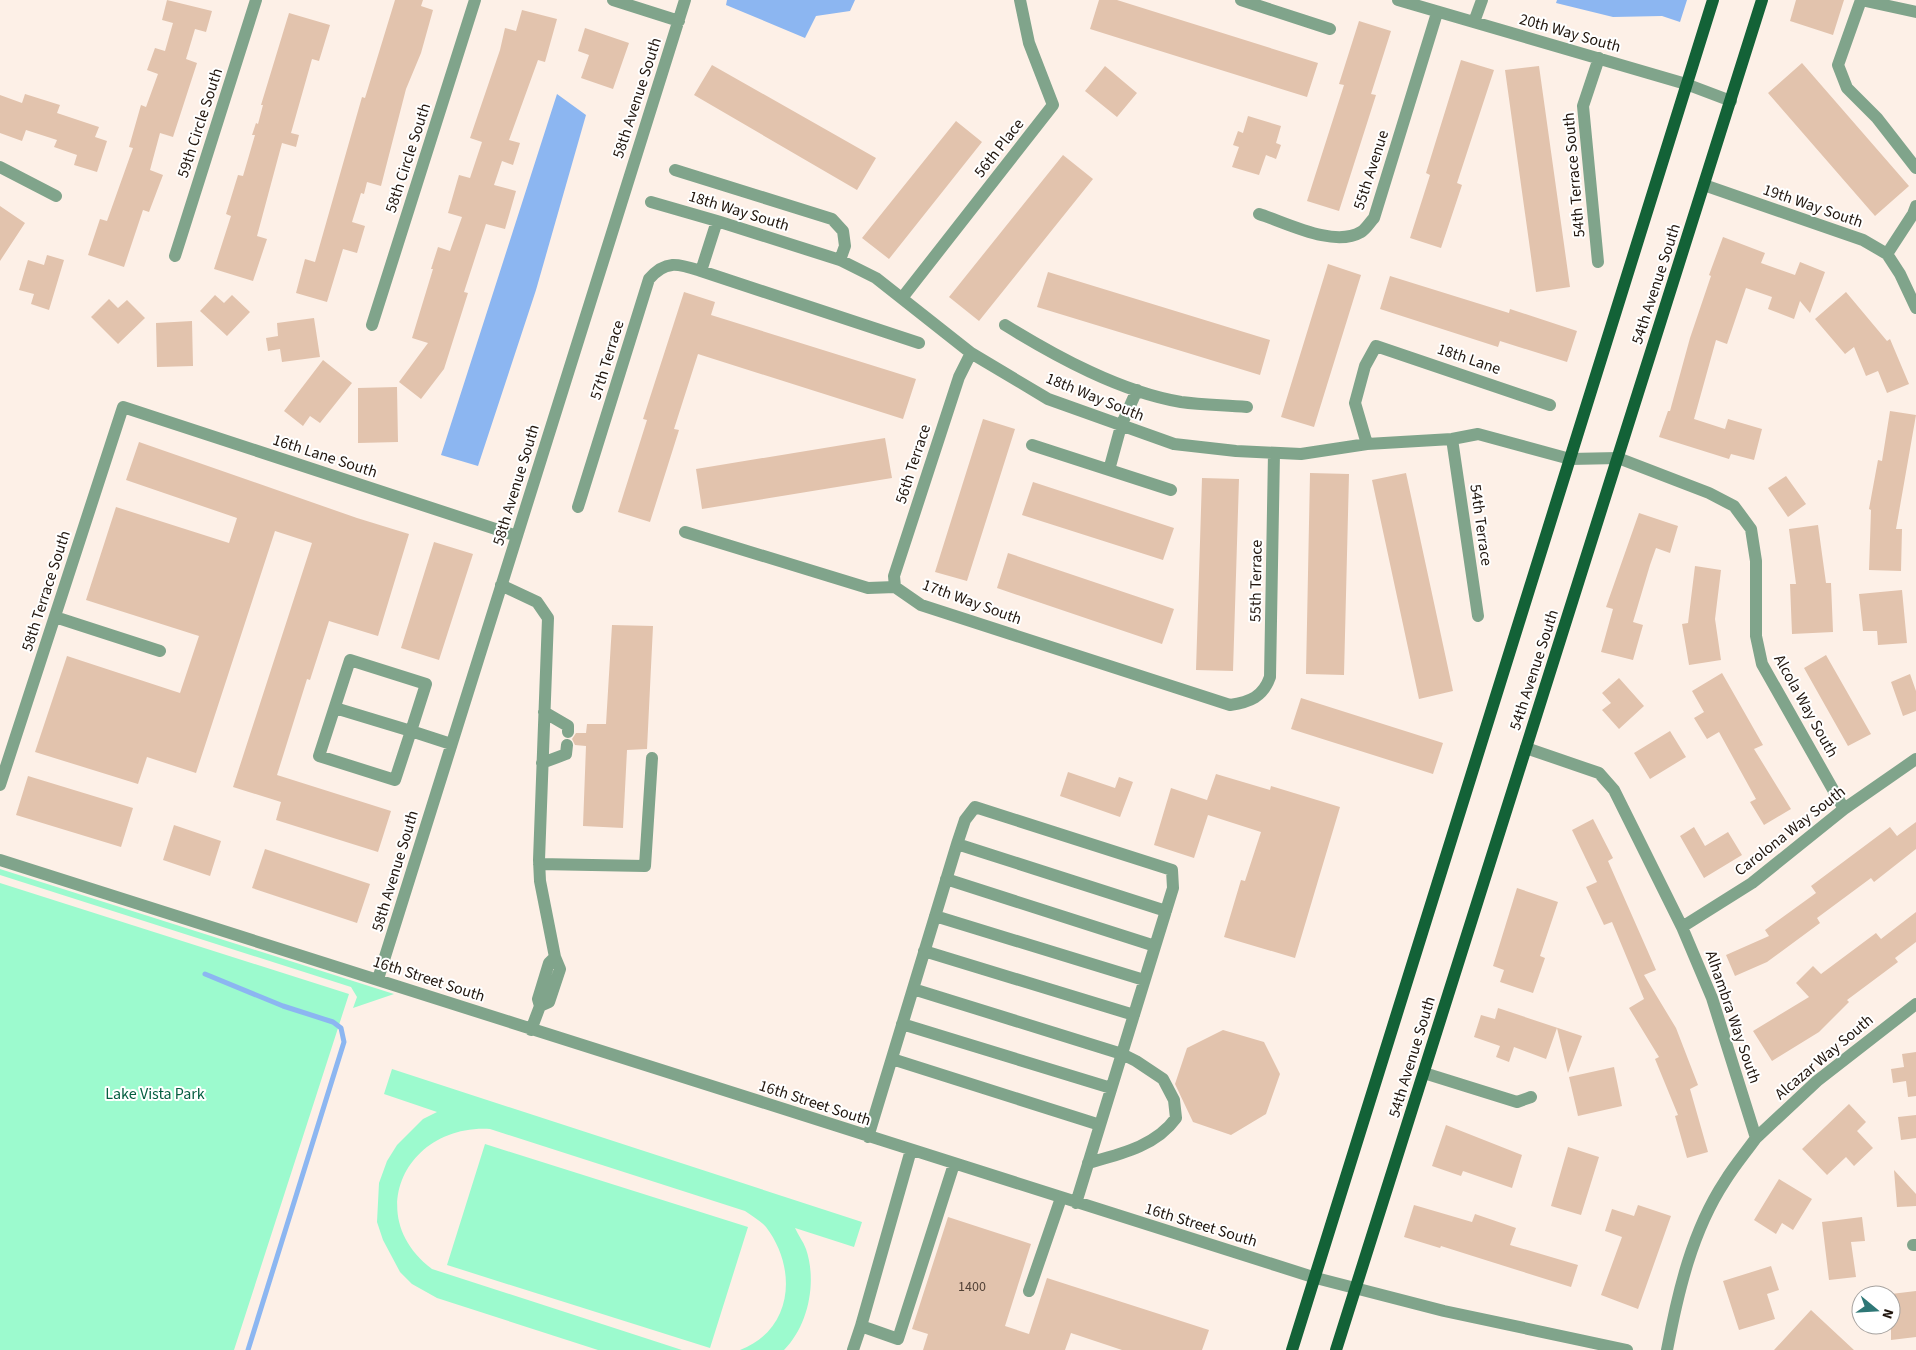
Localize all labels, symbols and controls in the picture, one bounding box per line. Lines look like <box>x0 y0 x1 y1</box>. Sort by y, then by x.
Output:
street label: 20th Way South <box>1517 8 1623 58</box>
street label: 58th Avenue South <box>607 35 667 161</box>
street label: 59th Circle South <box>172 65 228 181</box>
street label: 58th Circle South <box>380 100 436 216</box>
street label: 54th Terrace South <box>1558 111 1590 239</box>
street label: 56th Place <box>969 114 1029 182</box>
street label: 55th Avenue <box>1348 127 1394 213</box>
street label: 19th Way South <box>1760 179 1866 233</box>
street label: 18th Way South <box>686 185 792 237</box>
street label: 54th Avenue South <box>1626 221 1686 347</box>
street label: 57th Terrace <box>584 317 630 403</box>
street label: 18th Lane <box>1434 338 1504 380</box>
street label: 18th Way South <box>1043 367 1147 427</box>
street label: 56th Terrace <box>890 421 936 507</box>
street label: 58th Avenue South <box>487 422 545 548</box>
street label: 16th Lane South <box>270 429 380 483</box>
street label: 54th Terrace <box>1464 483 1498 567</box>
street label: 58th Terrace South <box>16 528 76 654</box>
street label: 55th Terrace <box>1244 540 1268 622</box>
street label: 17th Way South <box>919 574 1025 630</box>
street label: 54th Avenue South <box>1504 607 1564 733</box>
street label: Alcola Way South <box>1769 650 1843 762</box>
street label: Carolona Way South <box>1730 781 1850 881</box>
street label: 58th Avenue South <box>366 808 424 934</box>
street label: Alhambra Way South <box>1700 948 1766 1086</box>
street label: 16th Street South <box>370 951 488 1007</box>
street label: 54th Avenue South <box>1383 994 1441 1120</box>
street label: Alcazar Way South <box>1770 1009 1878 1105</box>
street label: 16th Street South <box>756 1075 874 1131</box>
park label: Lake Vista Park <box>105 1083 205 1105</box>
street label: 16th Street South <box>1142 1197 1260 1253</box>
house number: 1400 <box>958 1277 986 1297</box>
north arrow <box>1851 1285 1901 1335</box>
text: N <box>1876 1306 1898 1321</box>

